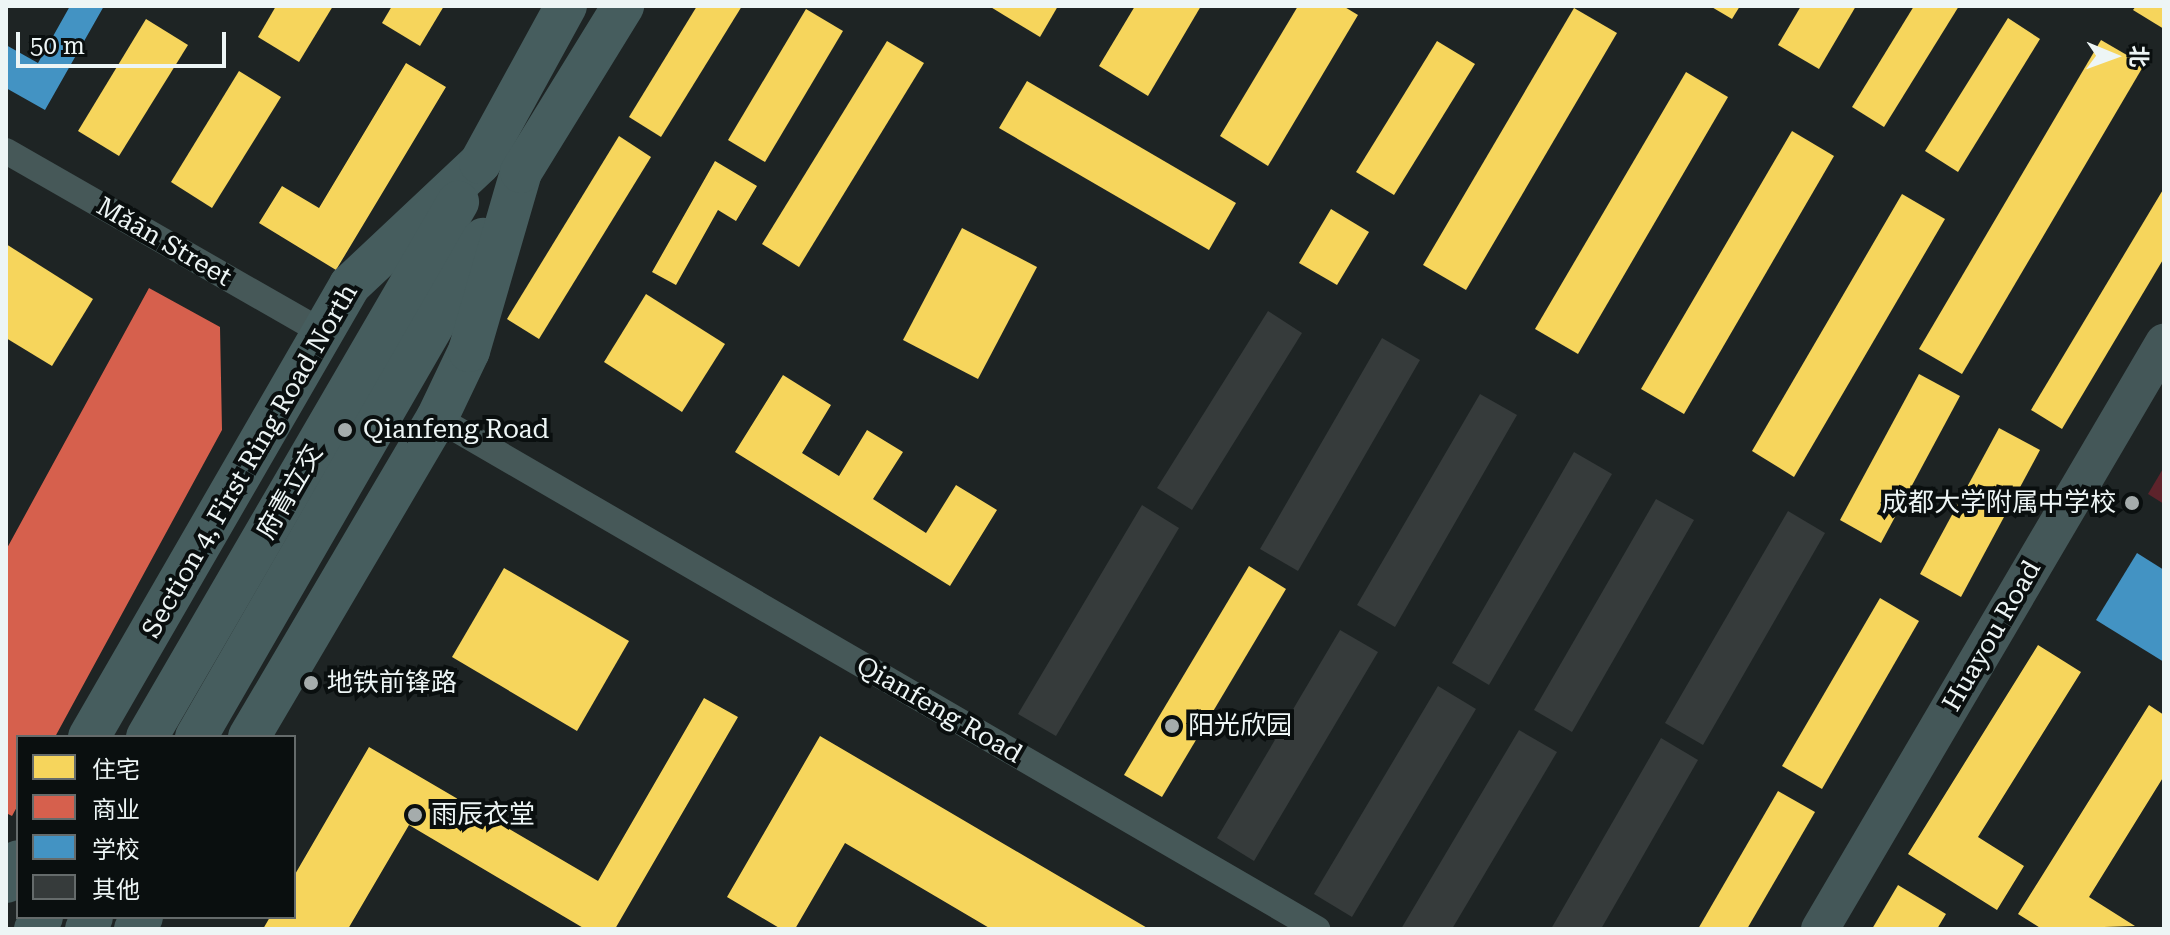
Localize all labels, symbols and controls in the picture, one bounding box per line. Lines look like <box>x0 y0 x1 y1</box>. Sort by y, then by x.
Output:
scale bar <box>20 16 230 66</box>
north arrow <box>2074 16 2154 96</box>
text: 50 m <box>30 32 85 60</box>
text: 北 <box>2126 45 2151 68</box>
street label: Mǎān Street <box>91 191 237 293</box>
street label: Section 4, First Ring Road North <box>136 279 364 643</box>
place label: Qianfeng Road <box>363 414 549 446</box>
marker: Qianfeng Road <box>334 419 356 441</box>
street label: 府青立交 <box>250 439 330 545</box>
place label: 成都大学附属中学校 <box>1882 487 2116 519</box>
marker: 成都大学附属中学校 <box>2123 494 2141 512</box>
street label: Huayou Road <box>1936 555 2048 717</box>
street label: Qianfeng Road <box>851 650 1027 770</box>
place label: 地铁前锋路 <box>327 667 457 699</box>
marker: 地铁前锋路 <box>302 674 320 692</box>
place label: 阳光欣园 <box>1188 710 1292 742</box>
marker: 阳光欣园 <box>1163 717 1181 735</box>
legend <box>16 735 296 919</box>
text: 住宅 <box>92 756 140 784</box>
text: 商业 <box>92 796 140 824</box>
place label: 雨辰衣堂 <box>431 799 535 831</box>
marker: 雨辰衣堂 <box>406 806 424 824</box>
text: 学校 <box>92 836 140 864</box>
text: 其他 <box>92 876 140 904</box>

